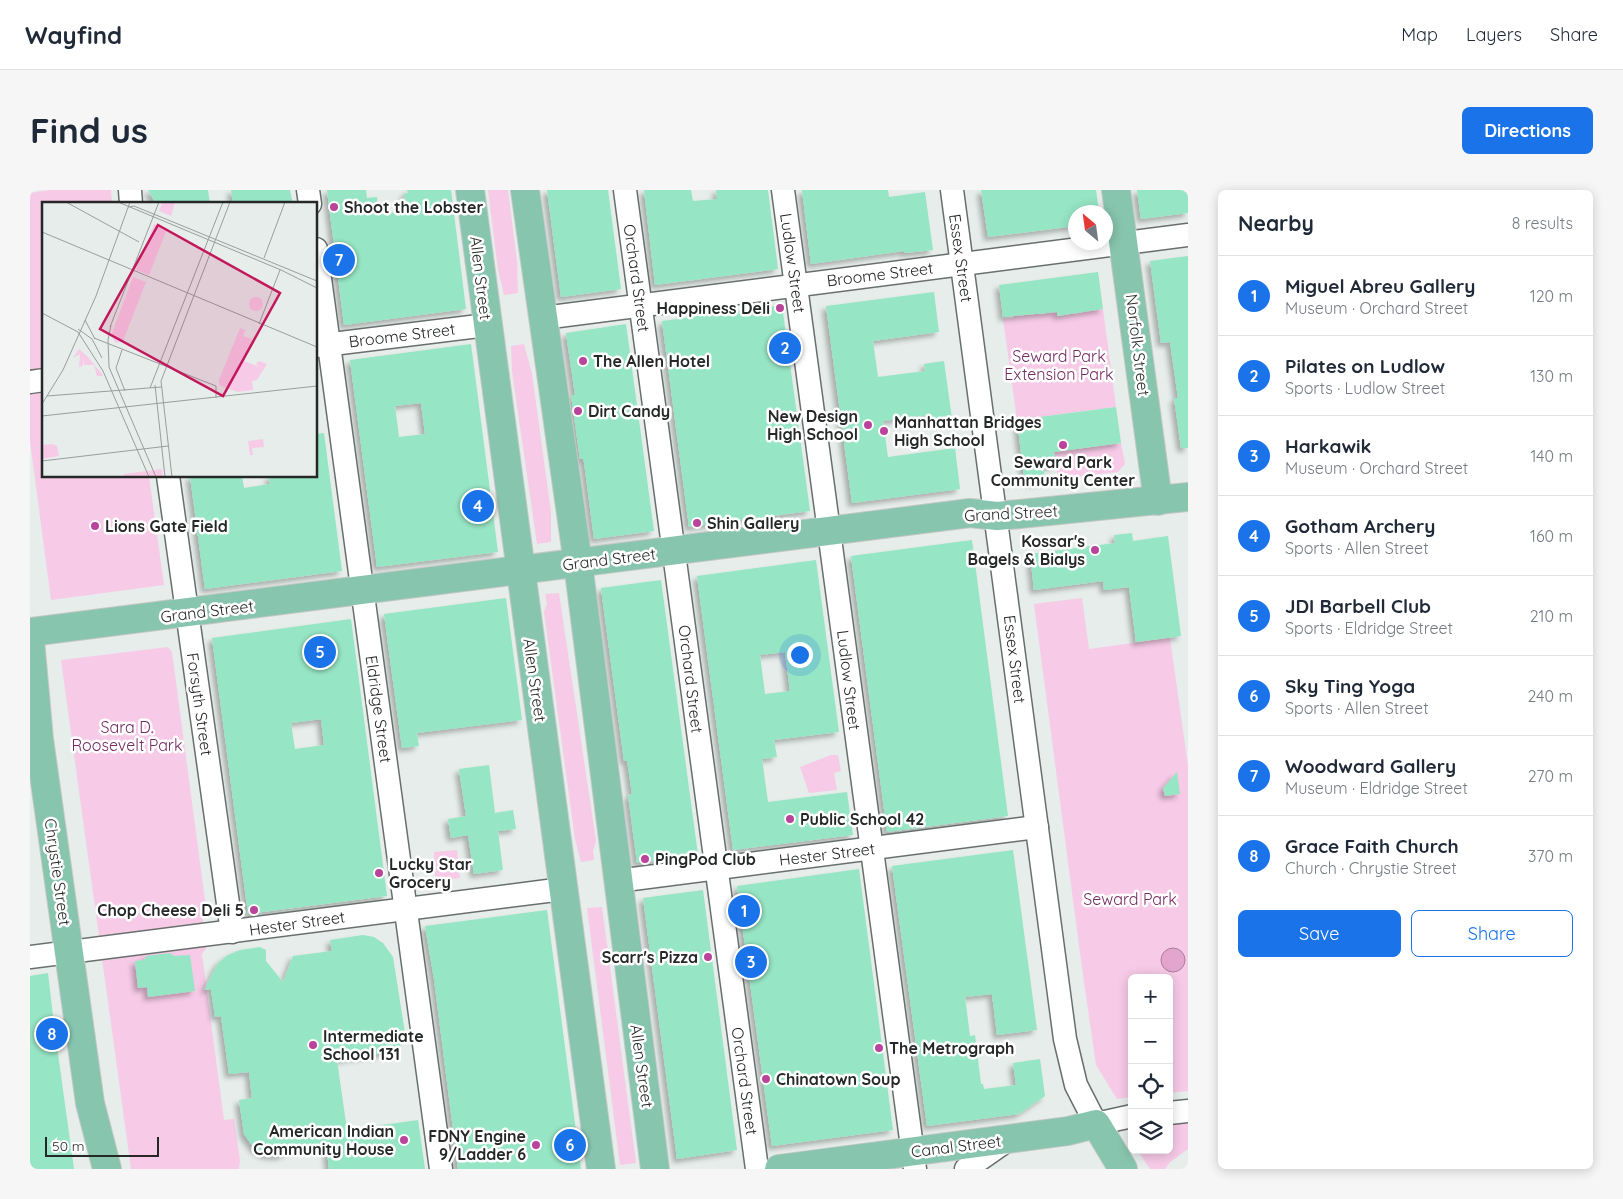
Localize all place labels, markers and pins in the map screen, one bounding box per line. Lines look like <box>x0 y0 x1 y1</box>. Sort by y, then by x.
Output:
place label: Shoot the Lobster <box>344 197 483 217</box>
marker: Shoot the Lobster <box>328 201 340 213</box>
pin: 7 <box>323 241 355 279</box>
place label: Happiness Deli <box>657 298 770 318</box>
marker: Happiness Deli <box>774 302 786 314</box>
pin: 2 <box>769 329 801 367</box>
place label: The Allen Hotel <box>593 351 710 371</box>
marker: The Allen Hotel <box>577 355 589 367</box>
place label: Dirt Candy <box>588 401 670 421</box>
marker: Dirt Candy <box>572 405 584 417</box>
place label: New Design High School <box>767 406 858 444</box>
place label: Manhattan Bridges High School <box>894 412 1042 450</box>
marker: New Design High School <box>862 419 874 431</box>
marker: Manhattan Bridges High School <box>878 425 890 437</box>
marker: Seward Park Community Center <box>1057 439 1069 451</box>
place label: Seward Park Community Center <box>991 452 1135 490</box>
pin: 4 <box>462 487 494 525</box>
place label: Shin Gallery <box>707 513 799 533</box>
place label: Lions Gate Field <box>105 516 228 536</box>
marker: Shin Gallery <box>691 517 703 529</box>
marker: Lions Gate Field <box>89 520 101 532</box>
place label: Kossar's Bagels & Bialys <box>967 531 1085 569</box>
marker: Kossar's Bagels & Bialys <box>1089 544 1101 556</box>
pin: 5 <box>304 633 336 671</box>
place label: Public School 42 <box>800 809 924 829</box>
marker: Public School 42 <box>784 813 796 825</box>
place label: PingPod Club <box>655 849 756 869</box>
marker: PingPod Club <box>639 853 651 865</box>
place label: Lucky Star Grocery <box>389 854 472 892</box>
marker: Lucky Star Grocery <box>373 867 385 879</box>
pin: 1 <box>728 892 760 930</box>
place label: Chop Cheese Deli 5 <box>97 900 244 920</box>
marker: Chop Cheese Deli 5 <box>248 904 260 916</box>
pin: 3 <box>735 943 767 981</box>
place label: Scarr's Pizza <box>602 947 698 967</box>
marker: Scarr's Pizza <box>702 951 714 963</box>
pin: 8 <box>36 1015 68 1053</box>
place label: Intermediate School 131 <box>323 1026 424 1064</box>
place label: The Metrograph <box>889 1038 1014 1058</box>
marker: Intermediate School 131 <box>307 1039 319 1051</box>
marker: The Metrograph <box>873 1042 885 1054</box>
place label: Chinatown Soup <box>776 1069 901 1089</box>
marker: Chinatown Soup <box>760 1073 772 1085</box>
place label: American Indian Community House <box>253 1121 394 1159</box>
place label: FDNY Engine 9/Ladder 6 <box>428 1126 526 1164</box>
pin: 6 <box>554 1126 586 1164</box>
marker: American Indian Community House <box>398 1134 410 1146</box>
marker: FDNY Engine 9/Ladder 6 <box>530 1139 542 1151</box>

